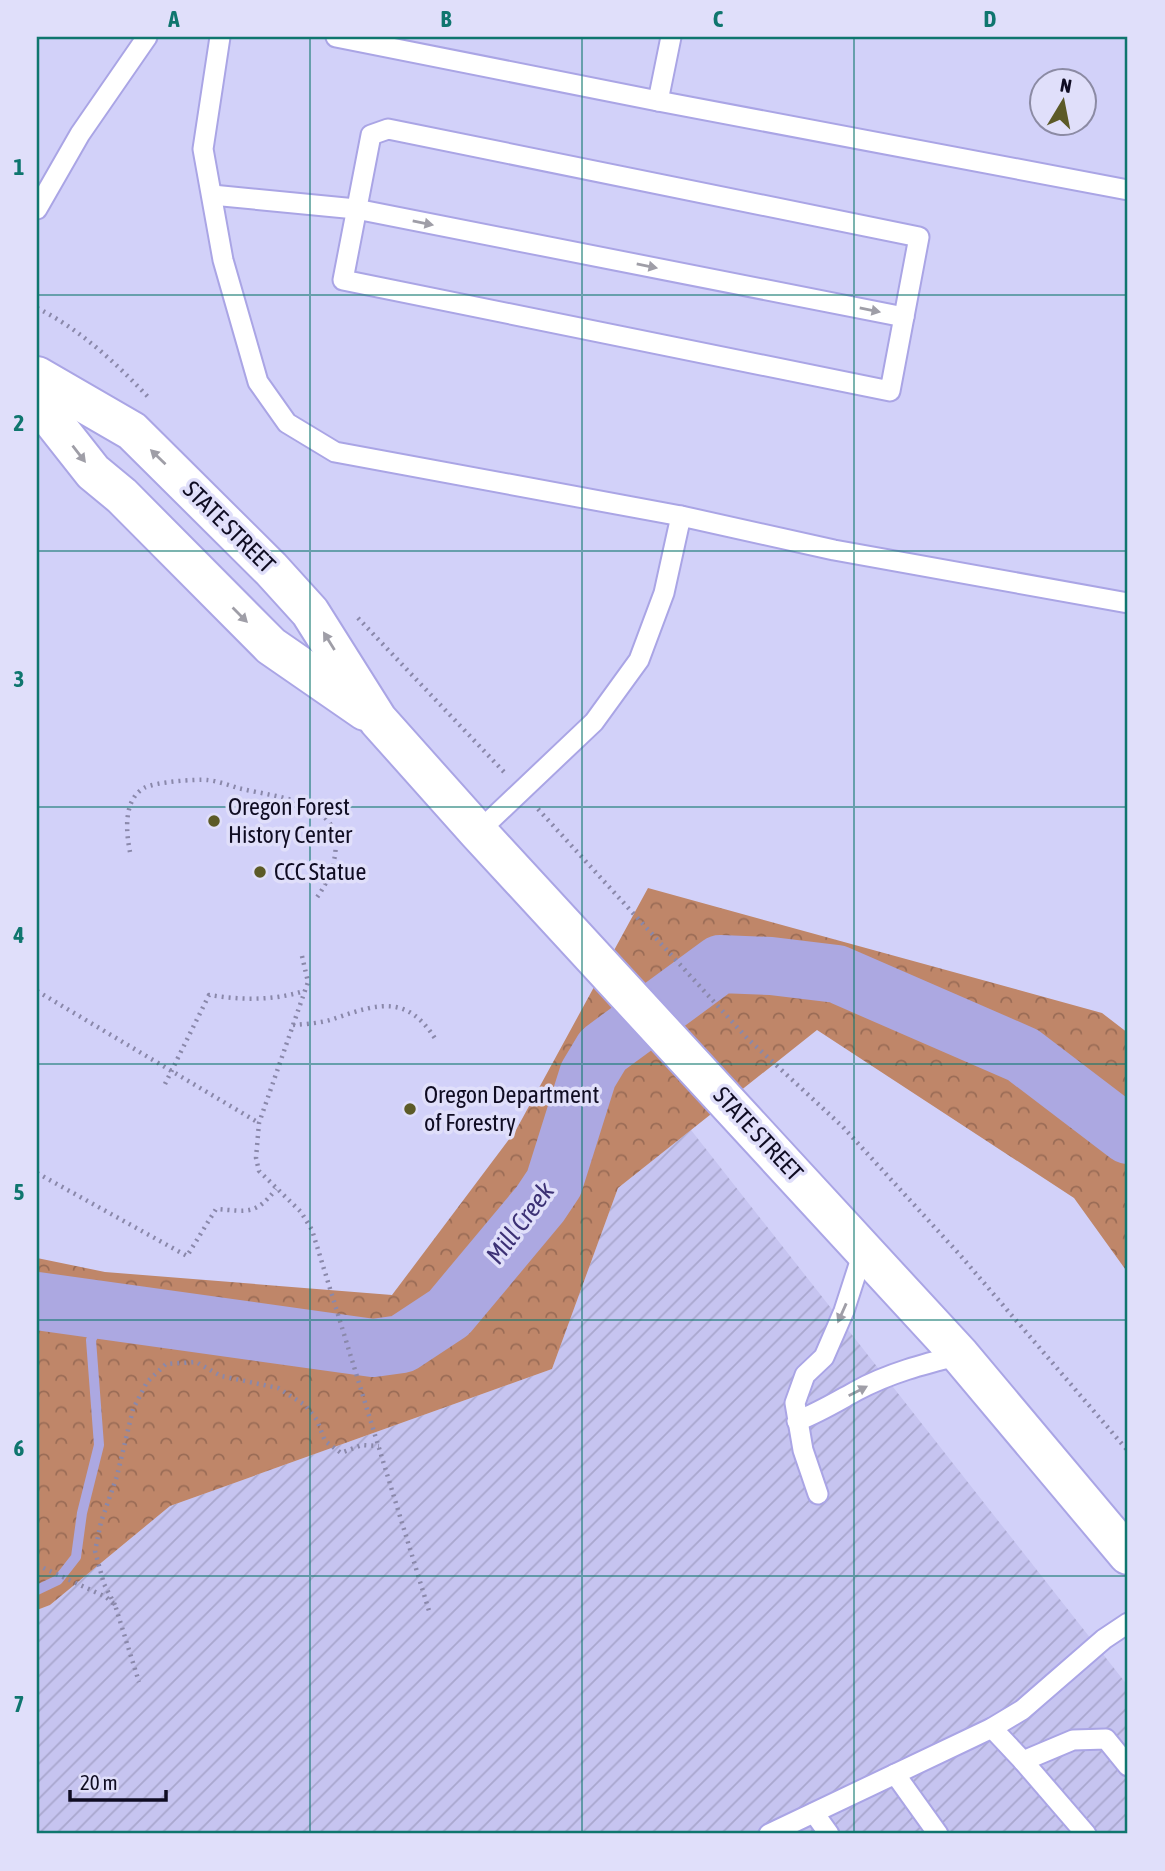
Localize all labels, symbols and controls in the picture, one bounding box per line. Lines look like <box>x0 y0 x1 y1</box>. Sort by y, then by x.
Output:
text: A <box>167 6 180 32</box>
text: B <box>441 6 452 32</box>
text: C <box>713 6 724 32</box>
text: D <box>984 6 997 32</box>
north arrow <box>1028 66 1098 136</box>
text: N <box>1059 73 1073 97</box>
text: 1 <box>14 154 25 180</box>
one-way arrow <box>412 217 434 228</box>
one-way arrow <box>636 261 658 272</box>
one-way arrow <box>859 305 881 316</box>
text: 2 <box>14 410 24 436</box>
one-way arrow <box>71 445 86 463</box>
one-way arrow <box>150 448 167 465</box>
street label: STATE STREET <box>178 475 281 578</box>
one-way arrow <box>231 606 248 623</box>
one-way arrow <box>322 632 335 651</box>
text: 3 <box>14 666 24 692</box>
place label: Oregon Forest History Center <box>228 793 353 848</box>
marker: Oregon Forest History Center <box>206 813 222 829</box>
place label: CCC Statue <box>274 858 366 885</box>
marker: CCC Statue <box>252 864 268 880</box>
text: 4 <box>13 922 25 948</box>
place label: Oregon Department of Forestry <box>424 1081 599 1136</box>
street label: STATE STREET <box>708 1081 809 1186</box>
marker: Oregon Department of Forestry <box>402 1101 418 1117</box>
water label: Mill Creek <box>480 1176 561 1270</box>
text: 5 <box>14 1179 25 1205</box>
one-way arrow <box>836 1303 848 1323</box>
one-way arrow <box>848 1385 868 1396</box>
text: 6 <box>14 1435 25 1461</box>
text: 7 <box>14 1691 24 1717</box>
scale bar <box>70 1759 166 1803</box>
text: 20 m <box>80 1770 118 1794</box>

